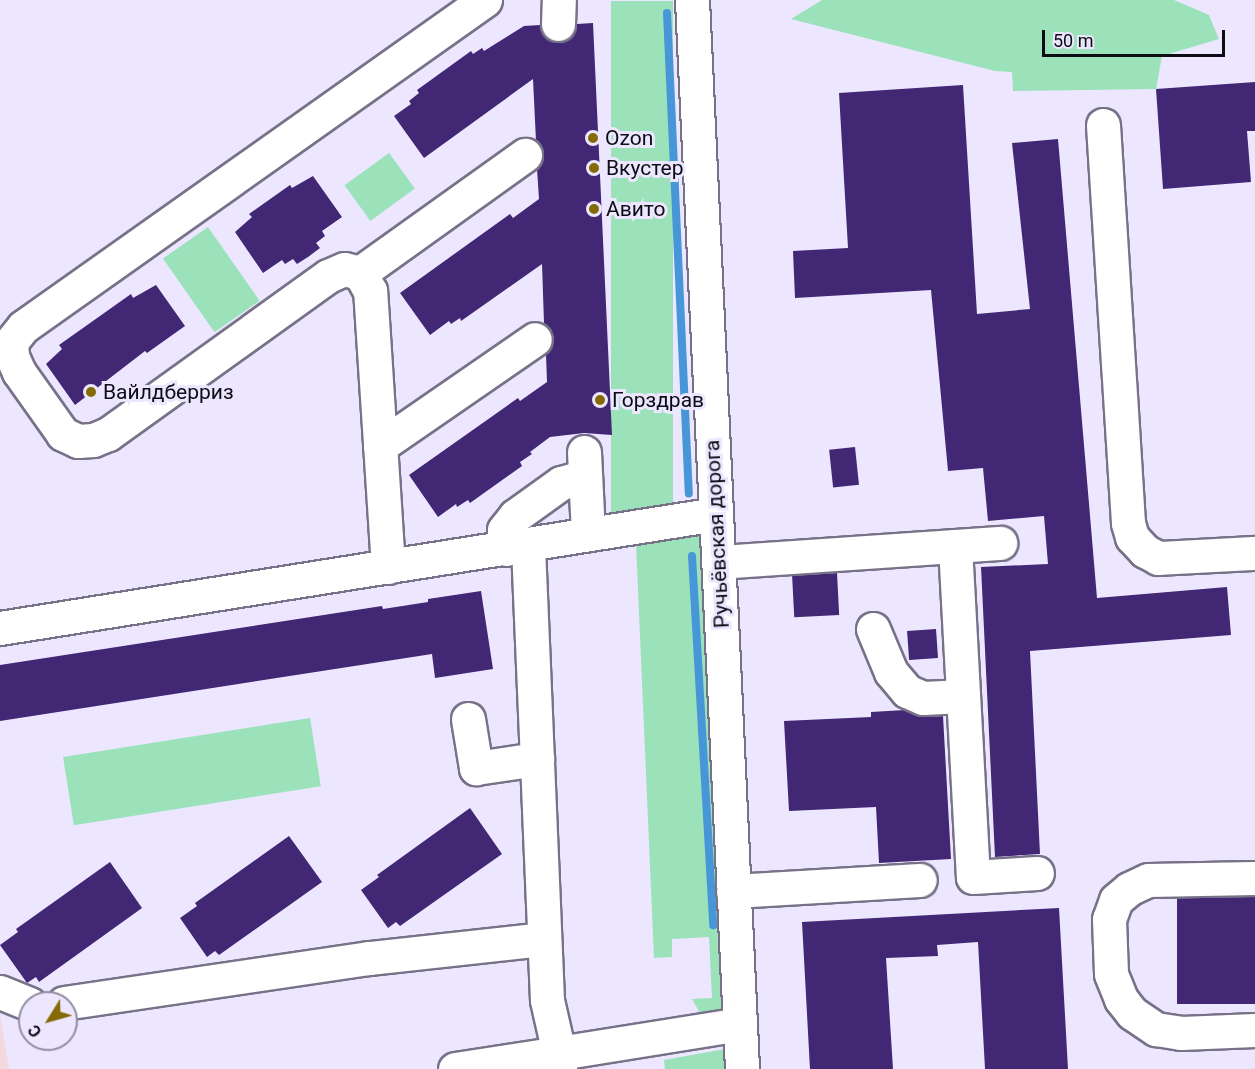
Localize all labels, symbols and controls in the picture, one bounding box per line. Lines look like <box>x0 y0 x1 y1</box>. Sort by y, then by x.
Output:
scale bar <box>1045 18 1228 56</box>
text: 50 m <box>1053 30 1093 51</box>
place label: Ozon <box>605 125 653 151</box>
marker: Ozon <box>586 131 600 145</box>
place label: Вкустер <box>606 155 683 181</box>
marker: Вкустер <box>587 161 601 175</box>
place label: Авито <box>606 196 665 222</box>
marker: Авито <box>587 202 601 216</box>
place label: Вайлдберриз <box>103 379 234 405</box>
marker: Вайлдберриз <box>84 385 98 399</box>
place label: Горздрав <box>612 387 704 413</box>
marker: Горздрав <box>593 393 607 407</box>
street label: Ручьёвская дорога <box>699 439 735 629</box>
north arrow <box>18 991 78 1051</box>
text: С <box>24 1021 46 1041</box>

